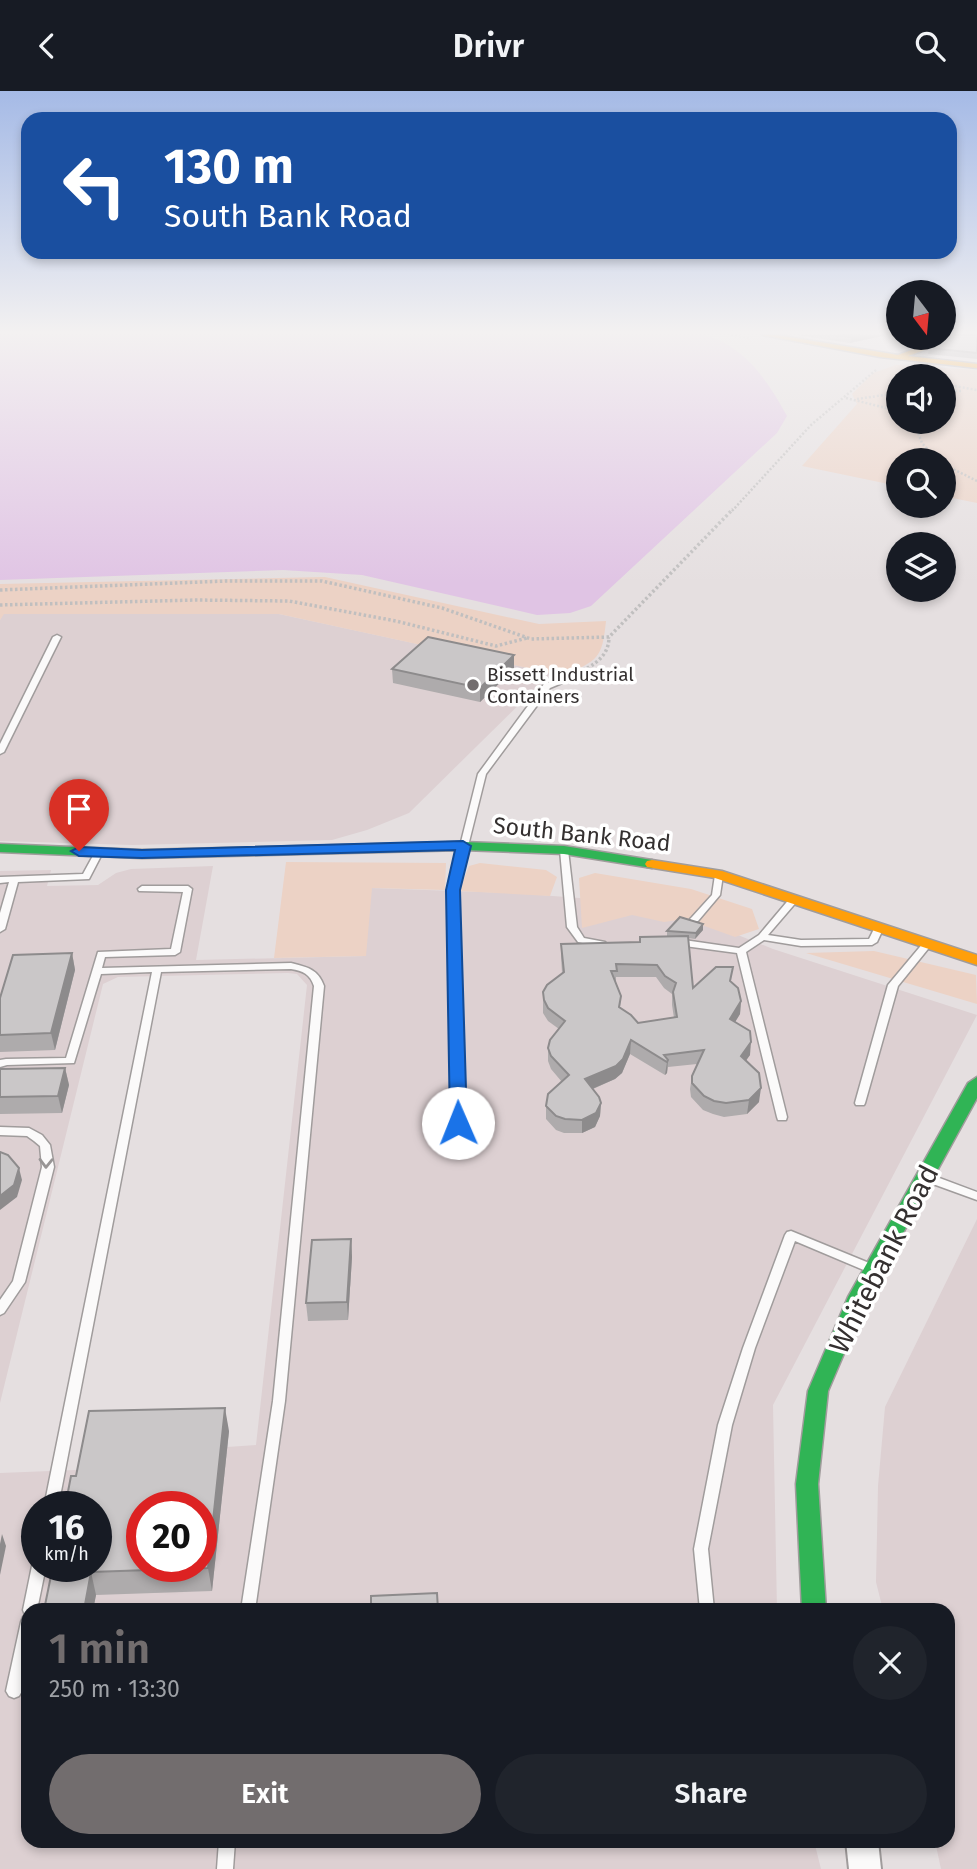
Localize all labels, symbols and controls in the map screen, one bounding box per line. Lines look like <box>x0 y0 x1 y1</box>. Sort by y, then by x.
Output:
icon: back <box>28 27 66 65</box>
text: Drivr <box>453 27 524 65</box>
icon: search <box>911 27 949 65</box>
text: 130 m <box>164 137 294 196</box>
icon: left <box>49 140 140 231</box>
text: South Bank Road <box>164 197 412 235</box>
north arrow <box>886 280 956 350</box>
map controls <box>886 280 956 602</box>
button: sound <box>886 364 956 434</box>
button: search <box>886 448 956 518</box>
button: layers <box>886 532 956 602</box>
place label: Bissett Industrial Containers <box>487 663 634 708</box>
marker: Bissett Industrial Containers <box>465 677 481 693</box>
pin <box>49 779 109 851</box>
icon: arrive <box>60 790 98 828</box>
street label: South Bank Road <box>492 811 672 857</box>
position arrow <box>421 1086 495 1160</box>
one-way arrow <box>38 1158 54 1169</box>
street label: Whitebank Road <box>822 1159 946 1359</box>
speed limit sign: 20 <box>126 1491 217 1582</box>
text: 16 <box>49 1506 84 1548</box>
text: km/h <box>44 1543 89 1565</box>
text: 1 min <box>49 1624 150 1674</box>
button: close <box>853 1626 927 1700</box>
text: 250 m · 13:30 <box>49 1675 180 1703</box>
button: Exit <box>49 1754 481 1834</box>
button: Share <box>495 1754 927 1834</box>

